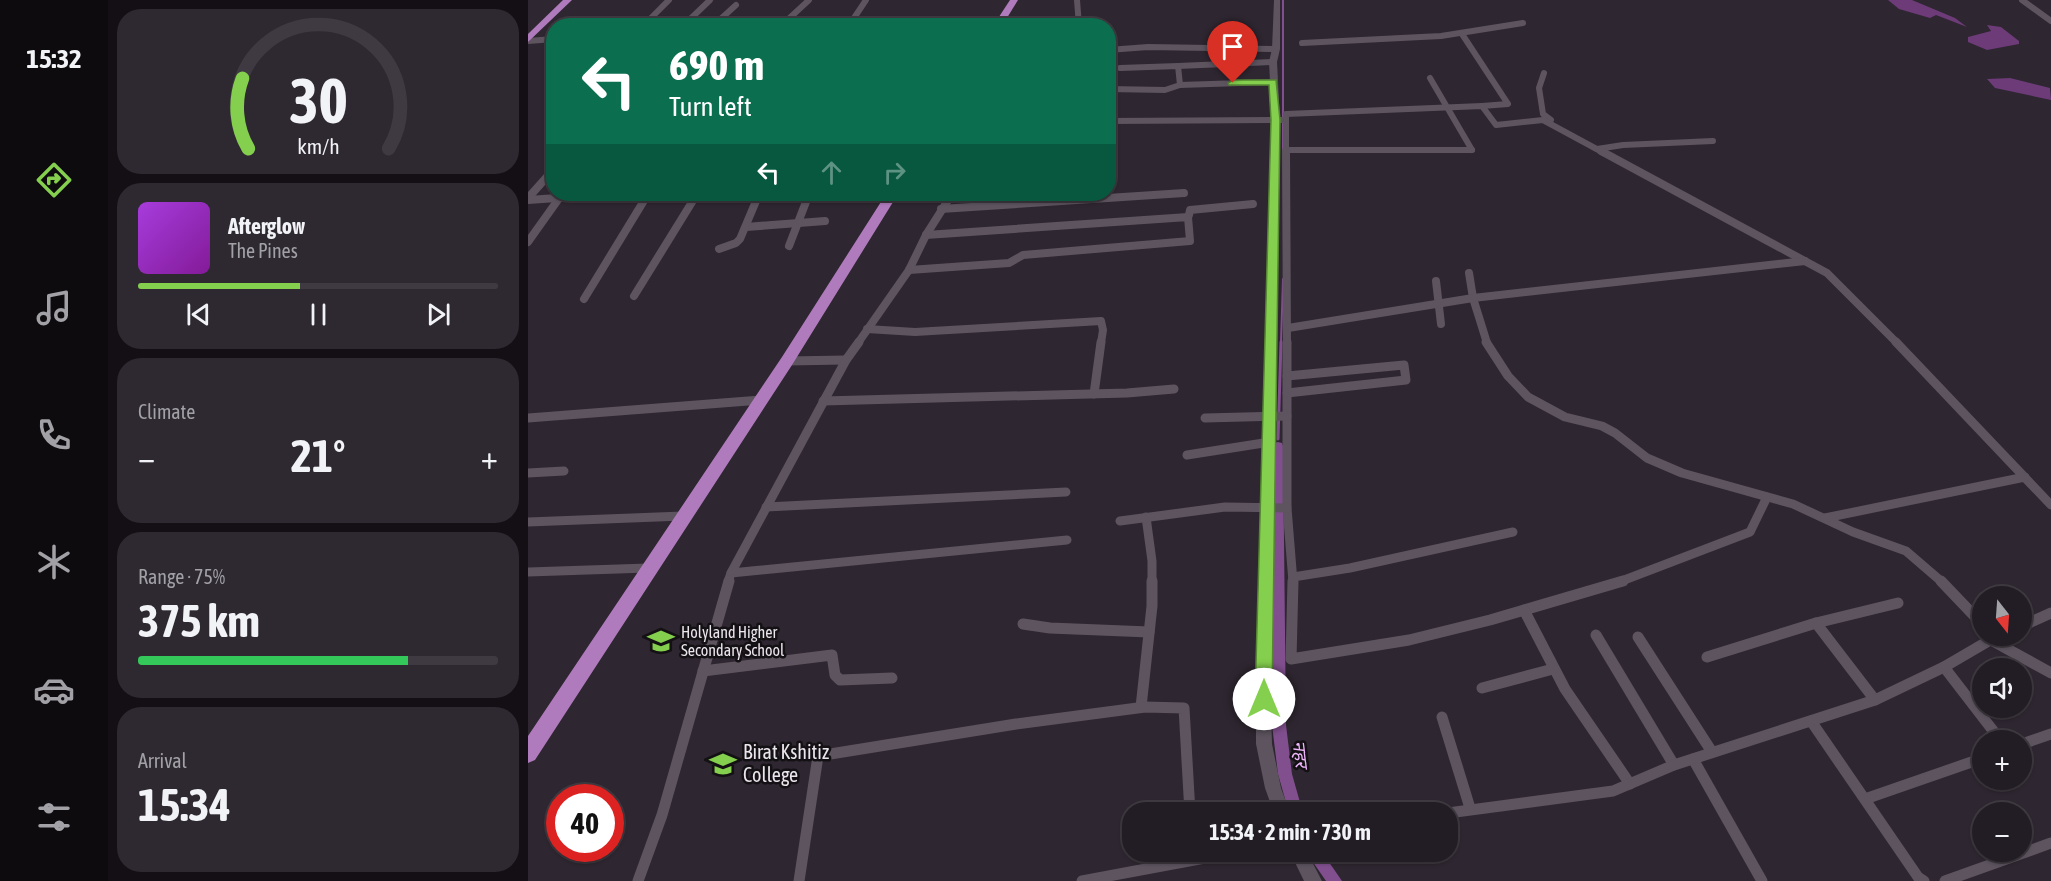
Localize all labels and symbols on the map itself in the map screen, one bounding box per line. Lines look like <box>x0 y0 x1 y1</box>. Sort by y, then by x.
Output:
pin <box>1207 21 1258 83</box>
north arrow <box>1972 586 2032 646</box>
place label: Holyland Higher Secondary School <box>681 623 785 660</box>
school or university icon: Holyland Higher Secondary School <box>646 626 676 656</box>
position arrow <box>1232 667 1296 731</box>
water label: नहर <box>1288 739 1313 772</box>
place label: Birat Kshitiz College <box>743 740 829 786</box>
school or university icon: Birat Kshitiz College <box>708 749 738 779</box>
speed limit sign: 40 <box>546 784 624 862</box>

